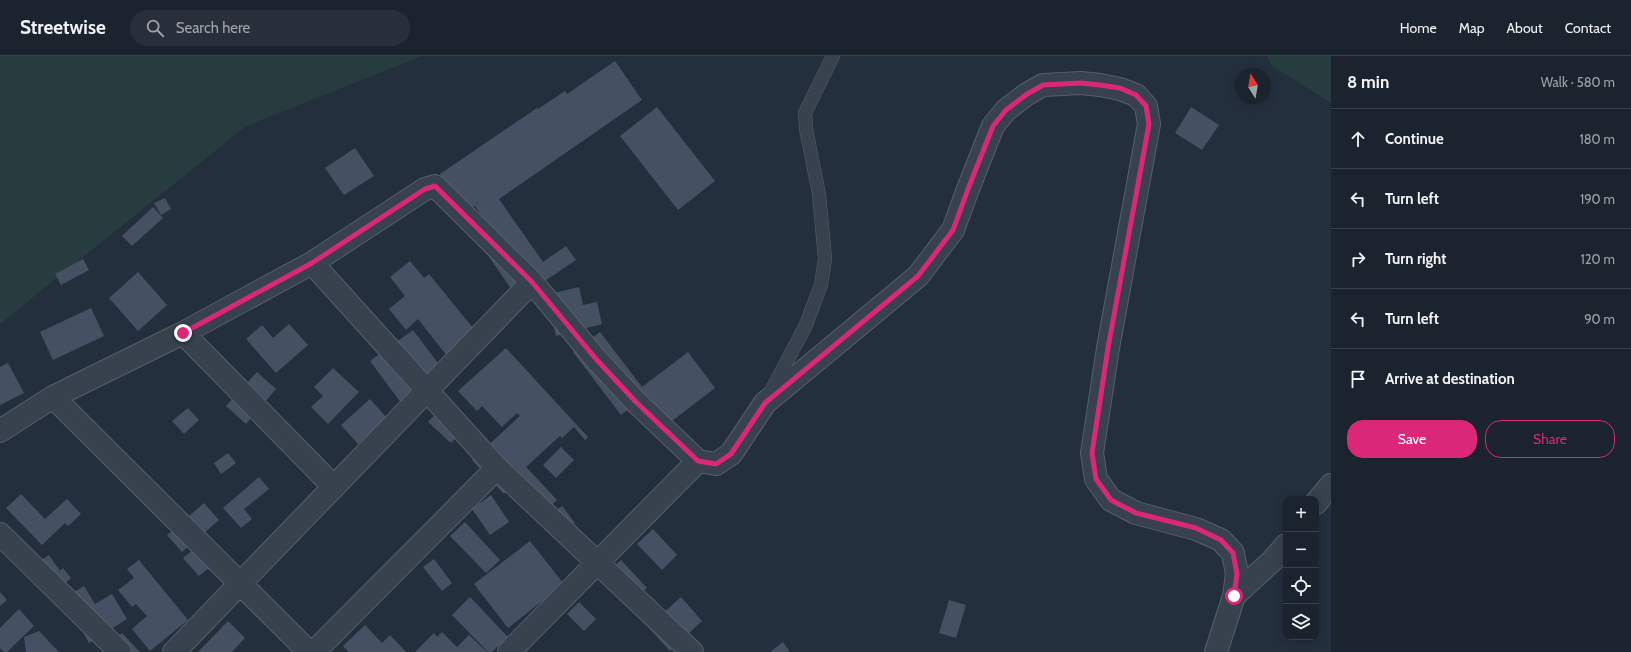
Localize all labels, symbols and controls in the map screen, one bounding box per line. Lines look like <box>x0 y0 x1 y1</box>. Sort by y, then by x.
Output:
search box <box>130 10 410 46</box>
text: Streetwise <box>20 16 106 39</box>
icon: search <box>144 17 166 39</box>
text: Search here <box>176 19 250 37</box>
text: Home <box>1400 19 1437 37</box>
text: Map <box>1459 19 1484 37</box>
text: About <box>1506 19 1543 37</box>
text: Contact <box>1565 19 1611 37</box>
north arrow <box>1235 68 1271 104</box>
text: 8 min <box>1347 72 1389 92</box>
text: Walk · 580 m <box>1541 74 1615 90</box>
icon: ahead <box>1347 128 1369 150</box>
text: Continue <box>1385 130 1444 148</box>
text: 180 m <box>1579 131 1615 147</box>
icon: left <box>1347 188 1369 210</box>
text: Turn left <box>1385 190 1439 208</box>
text: 190 m <box>1580 191 1615 207</box>
icon: right <box>1347 248 1369 270</box>
text: Turn right <box>1385 250 1446 268</box>
text: 120 m <box>1581 251 1615 267</box>
icon: left <box>1347 308 1369 330</box>
text: Turn left <box>1385 310 1439 328</box>
text: 90 m <box>1584 311 1615 327</box>
route end <box>174 324 192 342</box>
icon: arrive <box>1347 368 1369 390</box>
text: Arrive at destination <box>1385 370 1515 388</box>
button: Save <box>1347 420 1477 458</box>
button: Share <box>1485 420 1615 458</box>
map controls <box>1283 496 1319 640</box>
button: + <box>1283 496 1319 532</box>
button: − <box>1283 532 1319 568</box>
button: locate <box>1283 568 1319 604</box>
route start <box>1225 587 1243 605</box>
button: layers <box>1283 604 1319 640</box>

